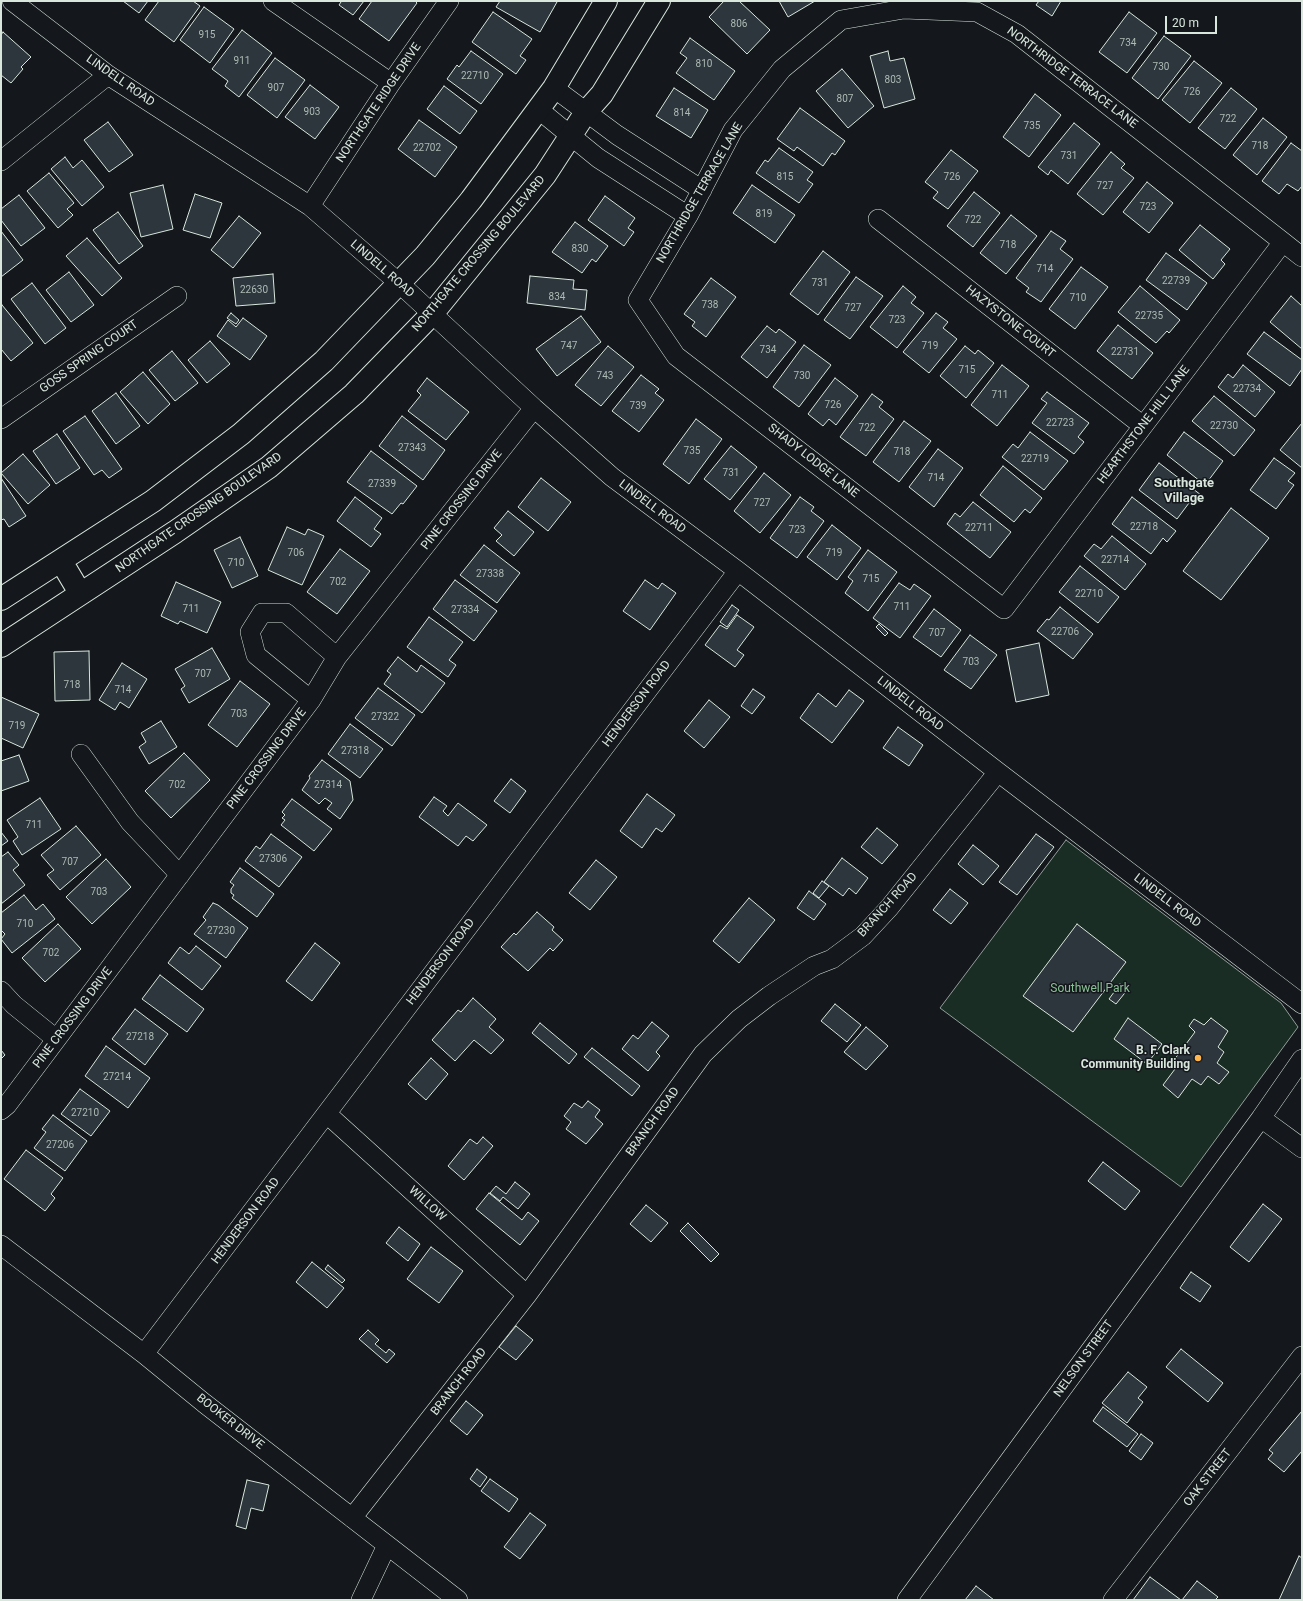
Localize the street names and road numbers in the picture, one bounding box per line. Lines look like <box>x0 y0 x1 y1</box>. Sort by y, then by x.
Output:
street label: NORTHRIDGE TERRACE LANE <box>1004 24 1140 132</box>
street label: NORTHGATE RIDGE DRIVE <box>334 40 424 166</box>
street label: LINDELL ROAD <box>83 52 157 110</box>
street label: NORTHRIDGE TERRACE LANE <box>654 120 746 266</box>
street label: NORTHGATE CROSSING BOULEVARD <box>409 173 549 335</box>
street label: LINDELL ROAD <box>347 237 417 301</box>
street label: HAZYSTONE COURT <box>962 283 1058 361</box>
street label: GOSS SPRING COURT <box>37 318 141 396</box>
street label: HEARTHSTONE HILL LANE <box>1095 363 1193 487</box>
street label: SHADY LODGE LANE <box>765 421 861 501</box>
street label: PINE CROSSING DRIVE <box>419 447 505 553</box>
street label: NORTHGATE CROSSING BOULEVARD <box>113 450 285 576</box>
street label: LINDELL ROAD <box>616 477 688 537</box>
street label: HENDERSON ROAD <box>600 658 674 750</box>
street label: LINDELL ROAD <box>874 674 946 734</box>
street label: PINE CROSSING DRIVE <box>224 706 310 812</box>
street label: BRANCH ROAD <box>855 870 921 940</box>
street label: LINDELL ROAD <box>1131 871 1203 931</box>
street label: HENDERSON ROAD <box>404 916 478 1008</box>
street label: PINE CROSSING DRIVE <box>30 965 116 1071</box>
street label: BRANCH ROAD <box>623 1085 683 1159</box>
street label: HENDERSON ROAD <box>209 1175 283 1267</box>
street label: WILLOW <box>405 1183 449 1225</box>
street label: NELSON STREET <box>1051 1318 1117 1400</box>
street label: BRANCH ROAD <box>428 1345 490 1419</box>
street label: BOOKER DRIVE <box>193 1391 267 1453</box>
street label: OAK STREET <box>1181 1446 1235 1510</box>

